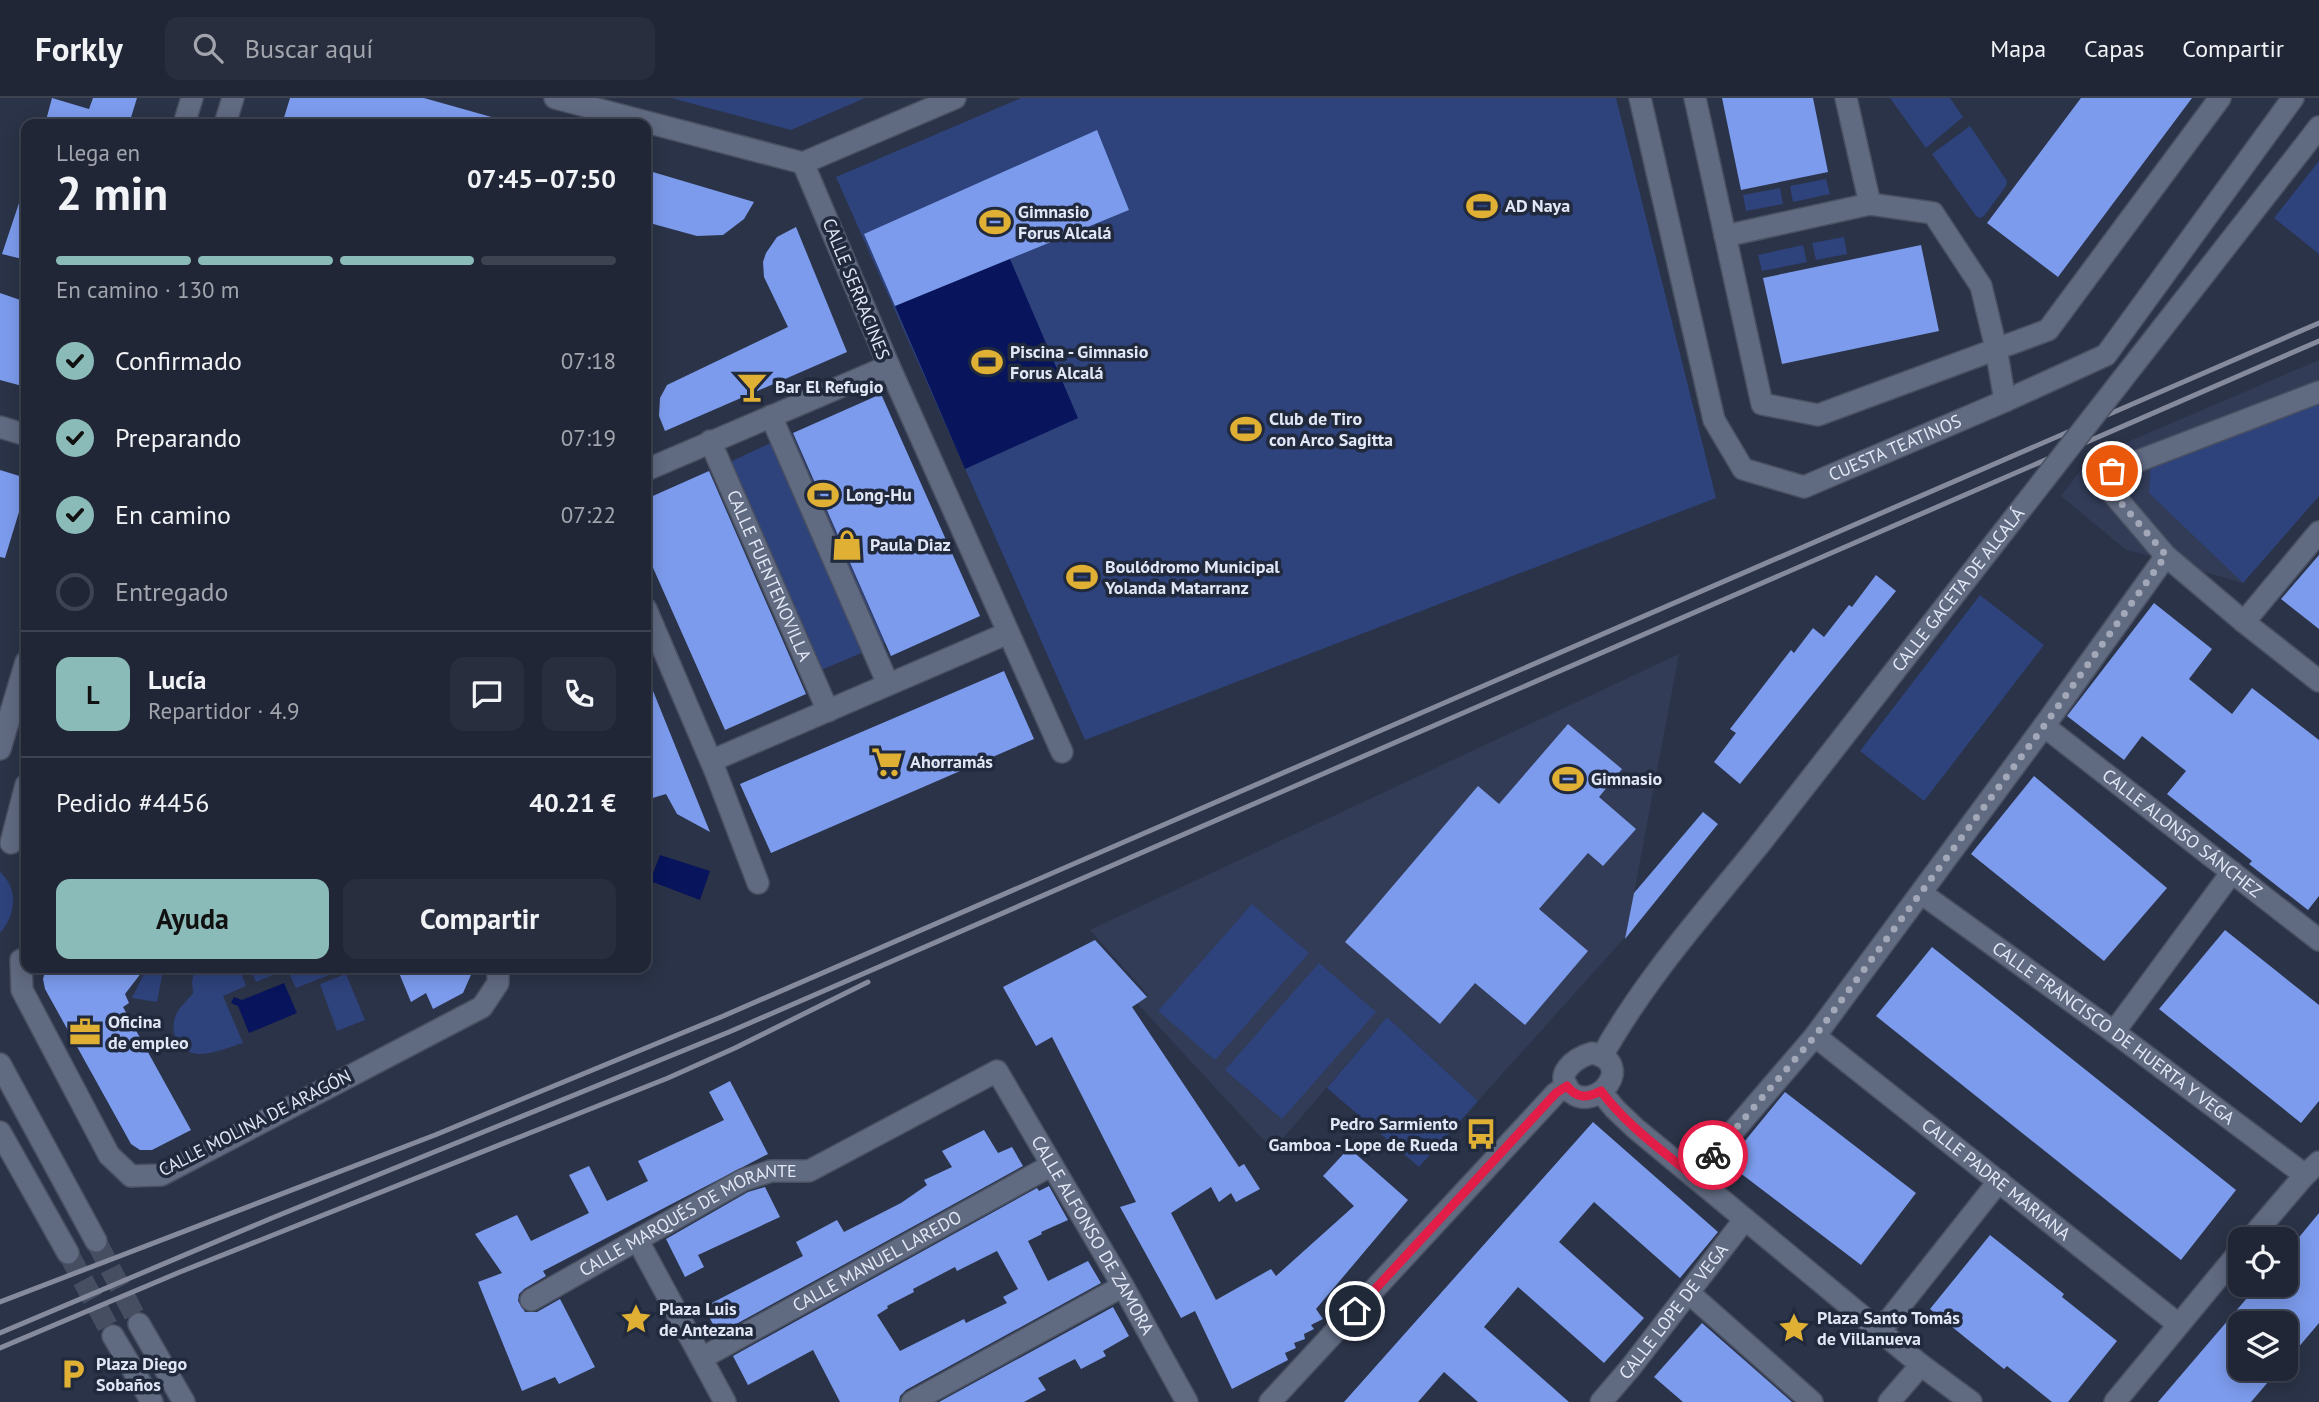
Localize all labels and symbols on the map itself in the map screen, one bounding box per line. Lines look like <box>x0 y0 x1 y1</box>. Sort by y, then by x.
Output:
sports icon: AD Naya <box>1465 189 1499 223</box>
place label: AD Naya <box>1505 194 1570 217</box>
place label: Gimnasio Forus Alcalá <box>1018 200 1111 244</box>
sports icon: Gimnasio Forus Alcalá <box>978 205 1012 239</box>
street label: CALLE SERRACINES <box>818 215 895 363</box>
place label: Piscina - Gimnasio Forus Alcalá <box>1010 340 1149 384</box>
sports icon: Piscina - Gimnasio Forus Alcalá <box>970 345 1004 379</box>
bar icon: Bar El Refugio <box>735 370 769 404</box>
place label: Bar El Refugio <box>775 375 884 398</box>
place label: Club de Tiro con Arco Sagitta <box>1269 407 1393 451</box>
street label: CUESTA TEATINOS <box>1825 409 1965 486</box>
sports icon: Club de Tiro con Arco Sagitta <box>1229 412 1263 446</box>
pin <box>2082 441 2142 501</box>
sports icon: Long-Hu <box>806 478 840 512</box>
place label: Long-Hu <box>846 483 912 506</box>
street label: CALLE FUENTENOVILLA <box>722 486 817 665</box>
street label: CALLE GACETA DE ALCALÁ <box>1887 502 2030 676</box>
shop icon: Paula Diaz <box>830 528 864 562</box>
place label: Paula Diaz <box>870 533 951 556</box>
place label: Boulódromo Municipal Yolanda Matarranz <box>1104 555 1280 599</box>
sports icon: Boulódromo Municipal Yolanda Matarranz <box>1065 560 1099 594</box>
supermarket icon: Ahorramás <box>870 745 904 779</box>
place label: Ahorramás <box>910 750 993 773</box>
sports icon: Gimnasio <box>1551 762 1585 796</box>
street label: CALLE ALONSO SÁNCHEZ <box>2098 764 2267 903</box>
place label: Gimnasio <box>1591 767 1662 790</box>
street label: CALLE FRANCISCO DE HUERTA Y VEGA <box>1988 936 2240 1130</box>
place label: Oficina de empleo <box>108 1010 189 1054</box>
office icon: Oficina de empleo <box>68 1015 102 1049</box>
street label: CALLE MOLINA DE ARAGÓN <box>155 1064 355 1181</box>
place label: Pedro Sarmiento Gamboa - Lope de Rueda <box>1269 1112 1458 1156</box>
street label: CALLE PADRE MARIANA <box>1917 1113 2076 1246</box>
bus stop icon: Pedro Sarmiento Gamboa - Lope de Rueda <box>1464 1117 1498 1151</box>
courier <box>1678 1120 1748 1190</box>
street label: CALLE ALFONSO DE ZAMORA <box>1026 1131 1160 1339</box>
street label: CALLE MARQUÉS DE MORANTE <box>575 1159 797 1281</box>
street label: CALLE MANUEL LAREDO <box>788 1205 965 1317</box>
street label: CALLE LOPE DE VEGA <box>1614 1238 1733 1384</box>
pin <box>1325 1281 1385 1341</box>
place label: Plaza Luis de Antezana <box>659 1297 754 1341</box>
place icon: Plaza Luis de Antezana <box>619 1302 653 1336</box>
place label: Plaza Santo Tomás de Villanueva <box>1817 1306 1960 1350</box>
place icon: Plaza Santo Tomás de Villanueva <box>1777 1311 1811 1345</box>
place label: Plaza Diego Sobaños <box>96 1352 187 1396</box>
parking icon: Plaza Diego Sobaños <box>56 1357 90 1391</box>

